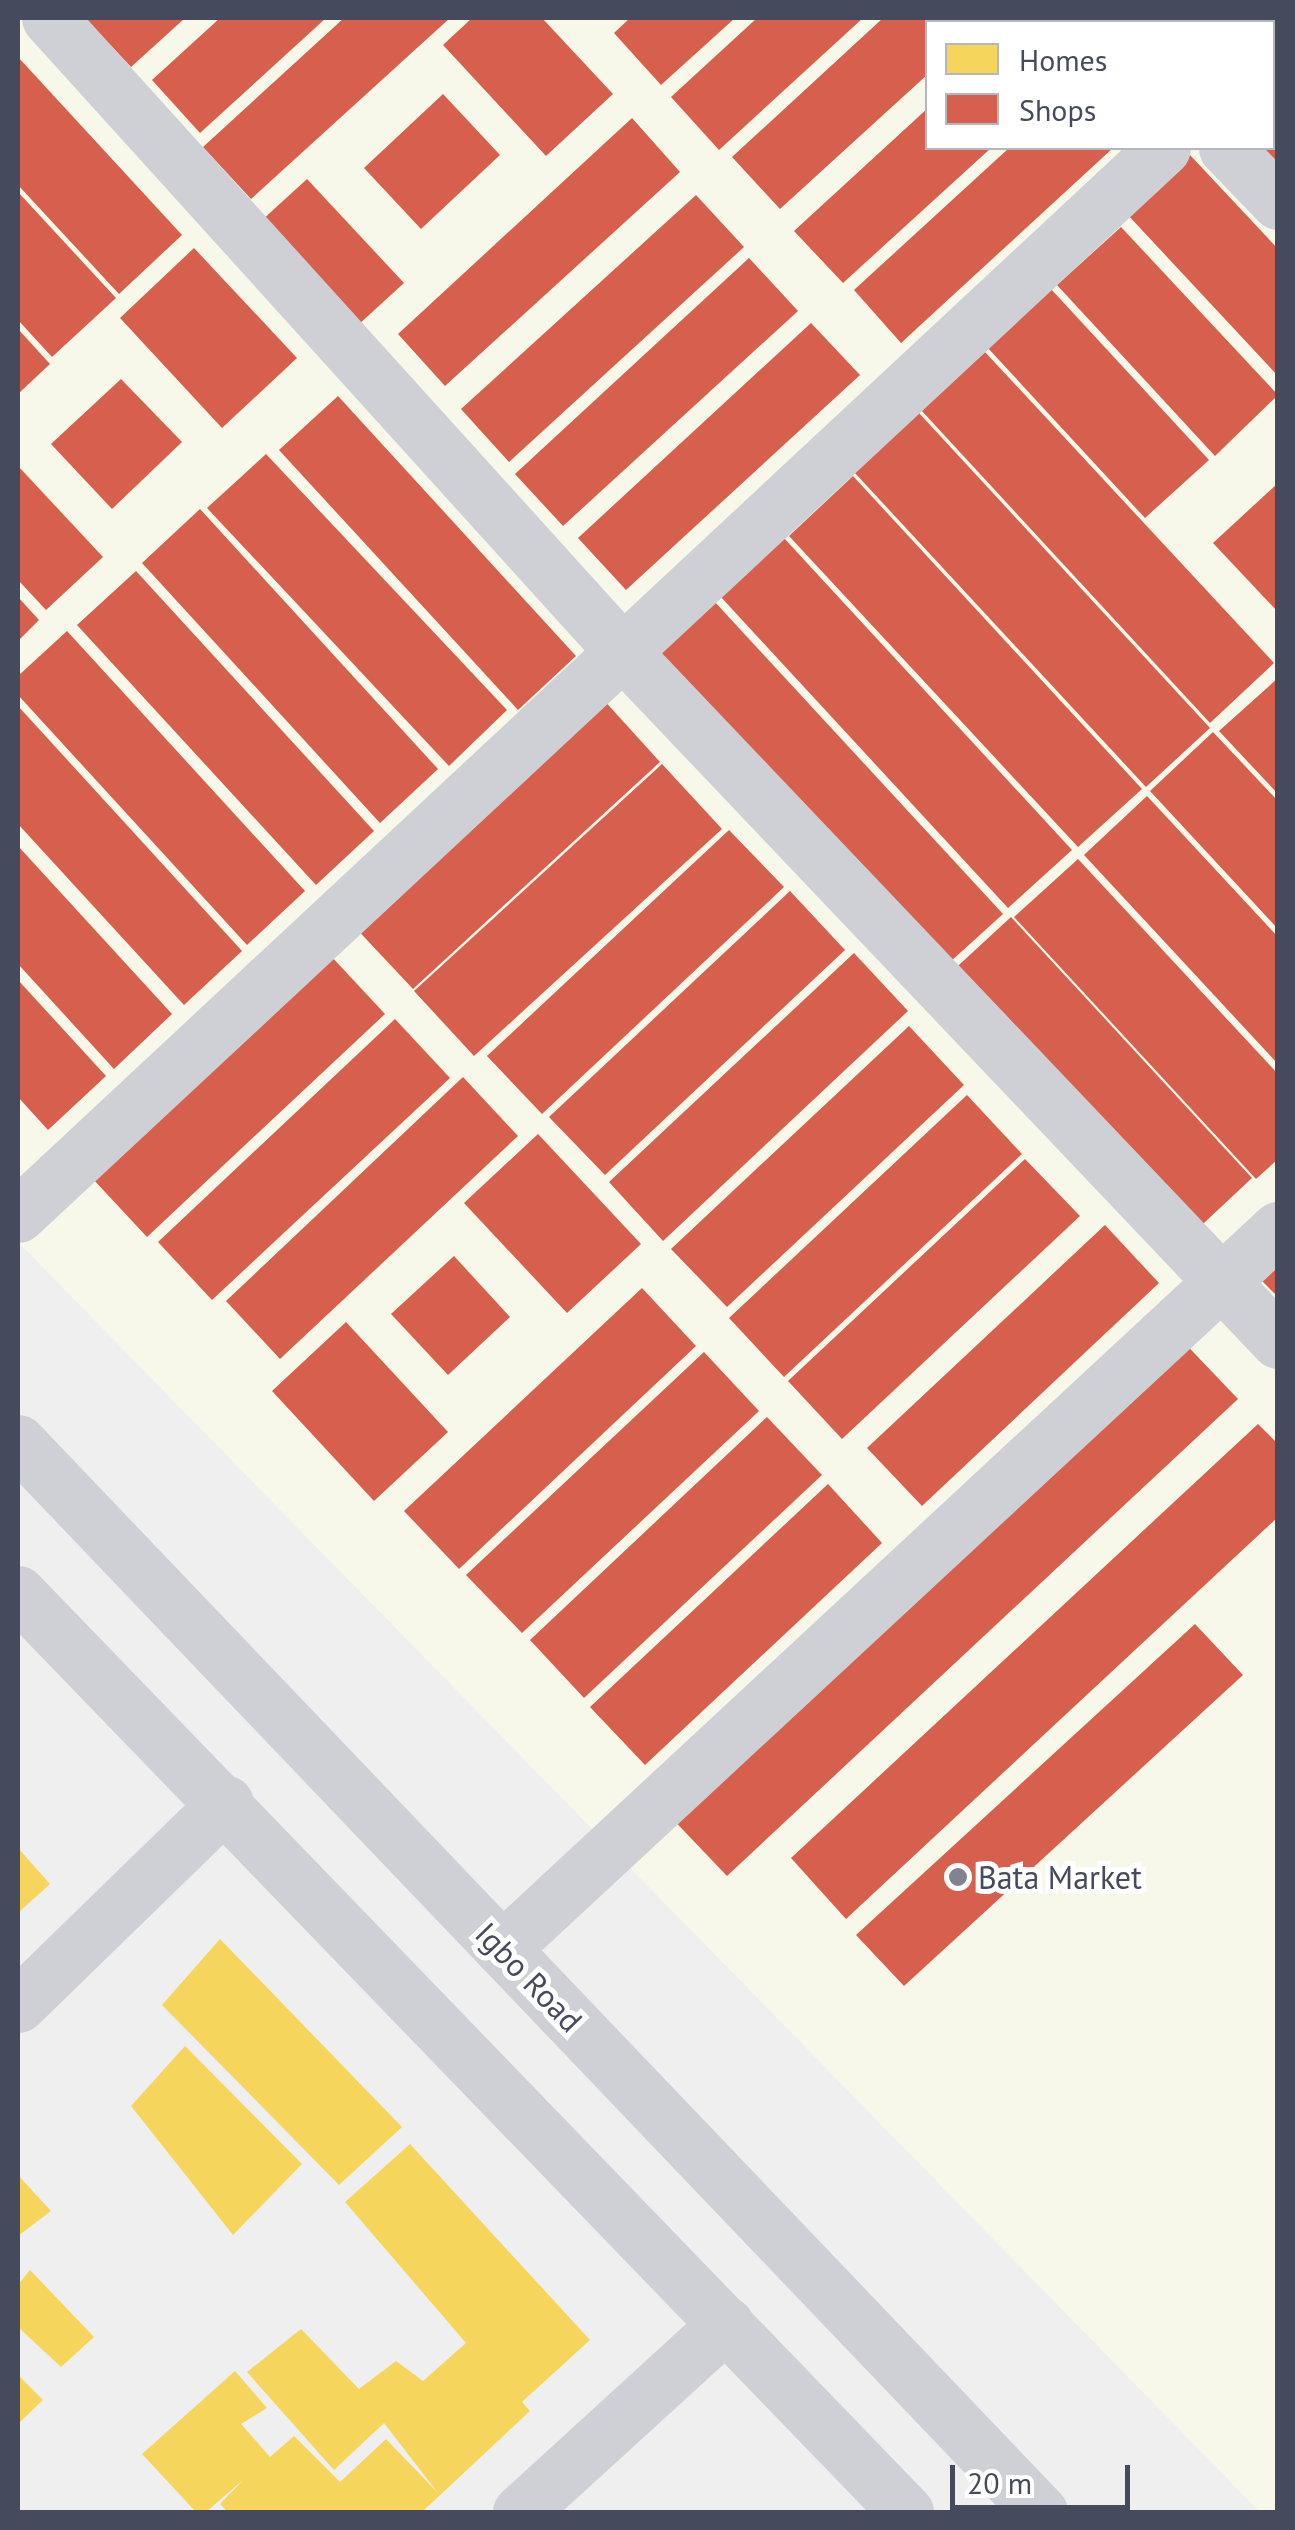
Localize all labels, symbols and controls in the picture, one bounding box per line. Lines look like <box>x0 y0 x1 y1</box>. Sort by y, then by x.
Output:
legend <box>925 20 1275 150</box>
text: Homes <box>1019 40 1107 79</box>
text: Shops <box>1019 90 1096 129</box>
place label: Bata Market <box>978 1858 1142 1896</box>
marker: Bata Market <box>947 1866 969 1888</box>
street label: Igbo Road <box>468 1914 590 2040</box>
scale bar <box>955 2445 1135 2507</box>
text: 20 m <box>967 2463 1032 2502</box>

